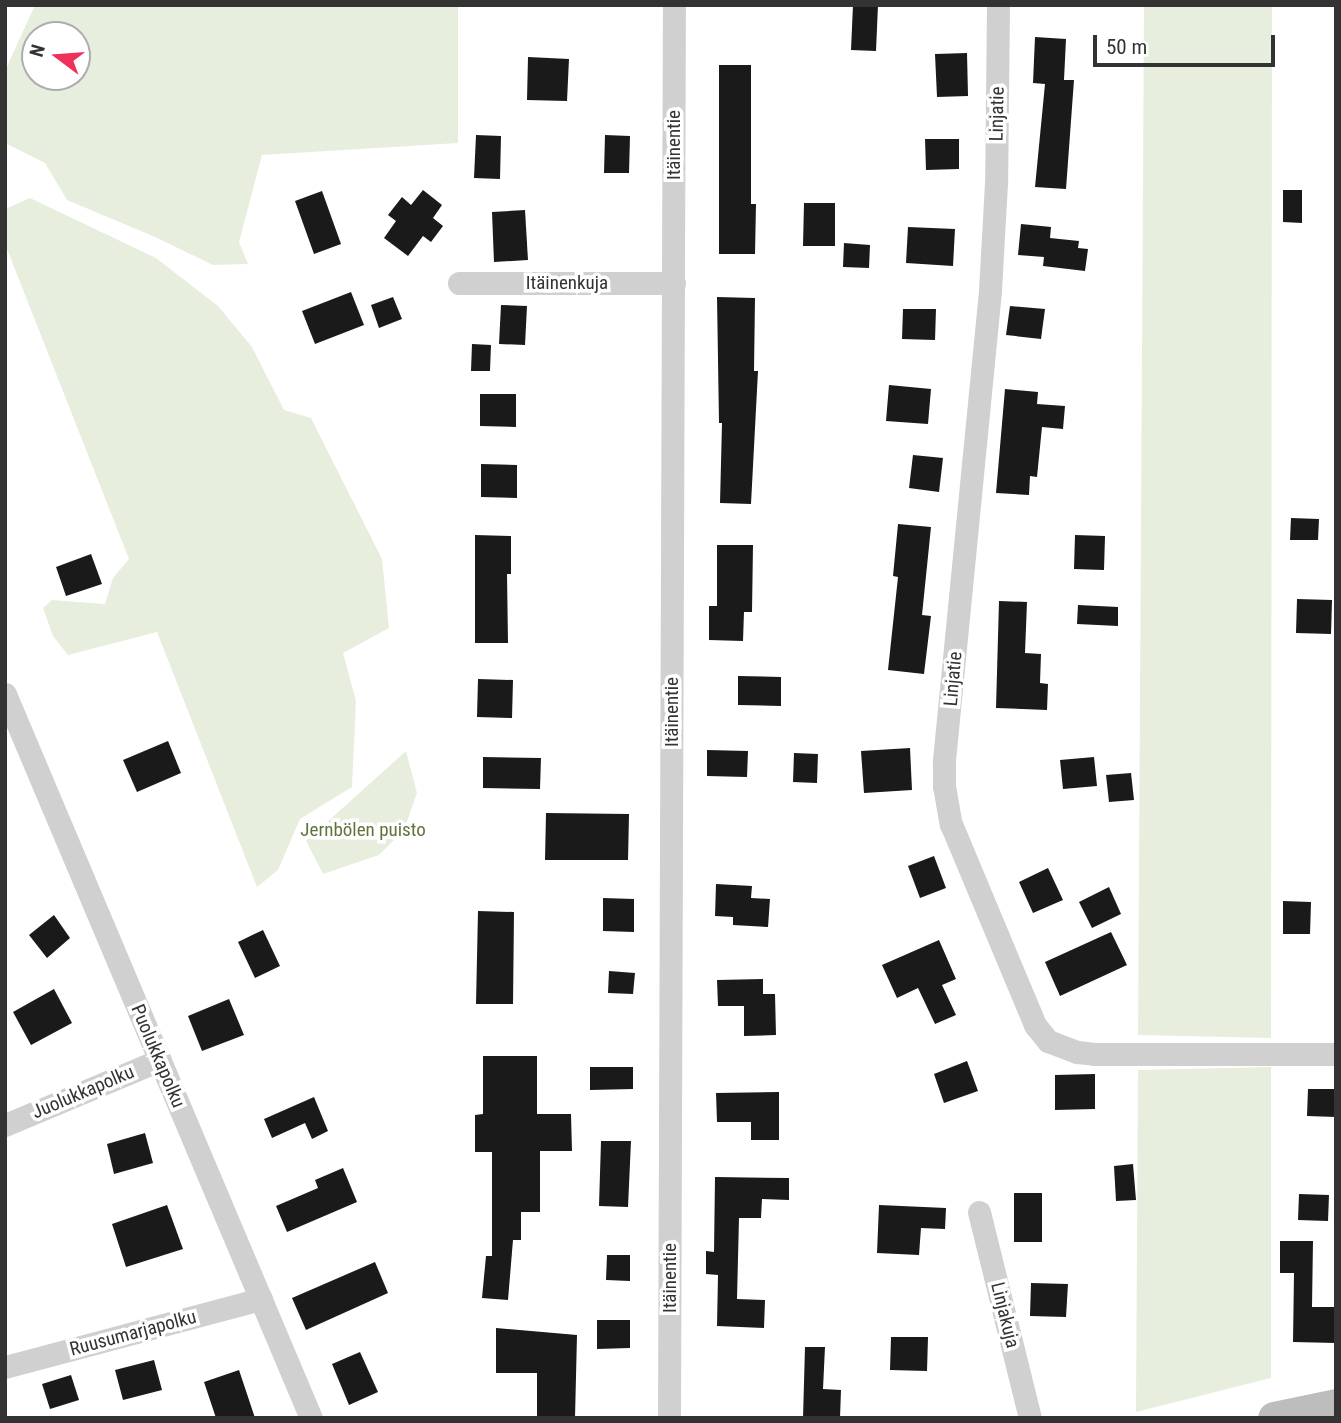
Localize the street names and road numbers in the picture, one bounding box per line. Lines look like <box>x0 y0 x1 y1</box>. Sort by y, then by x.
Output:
street label: Linjatie <box>985 86 1009 142</box>
street label: Itäinentie <box>663 110 685 180</box>
street label: Itäinenkuja <box>526 272 608 294</box>
street label: Linjatie <box>939 651 967 707</box>
street label: Itäinentie <box>661 677 683 747</box>
street label: Puolukkapolku <box>126 1001 190 1111</box>
street label: Juolukkapolku <box>29 1060 137 1124</box>
street label: Itäinentie <box>659 1243 681 1313</box>
street label: Linjakuja <box>986 1280 1024 1350</box>
street label: Ruusumarjapolku <box>67 1305 199 1361</box>

